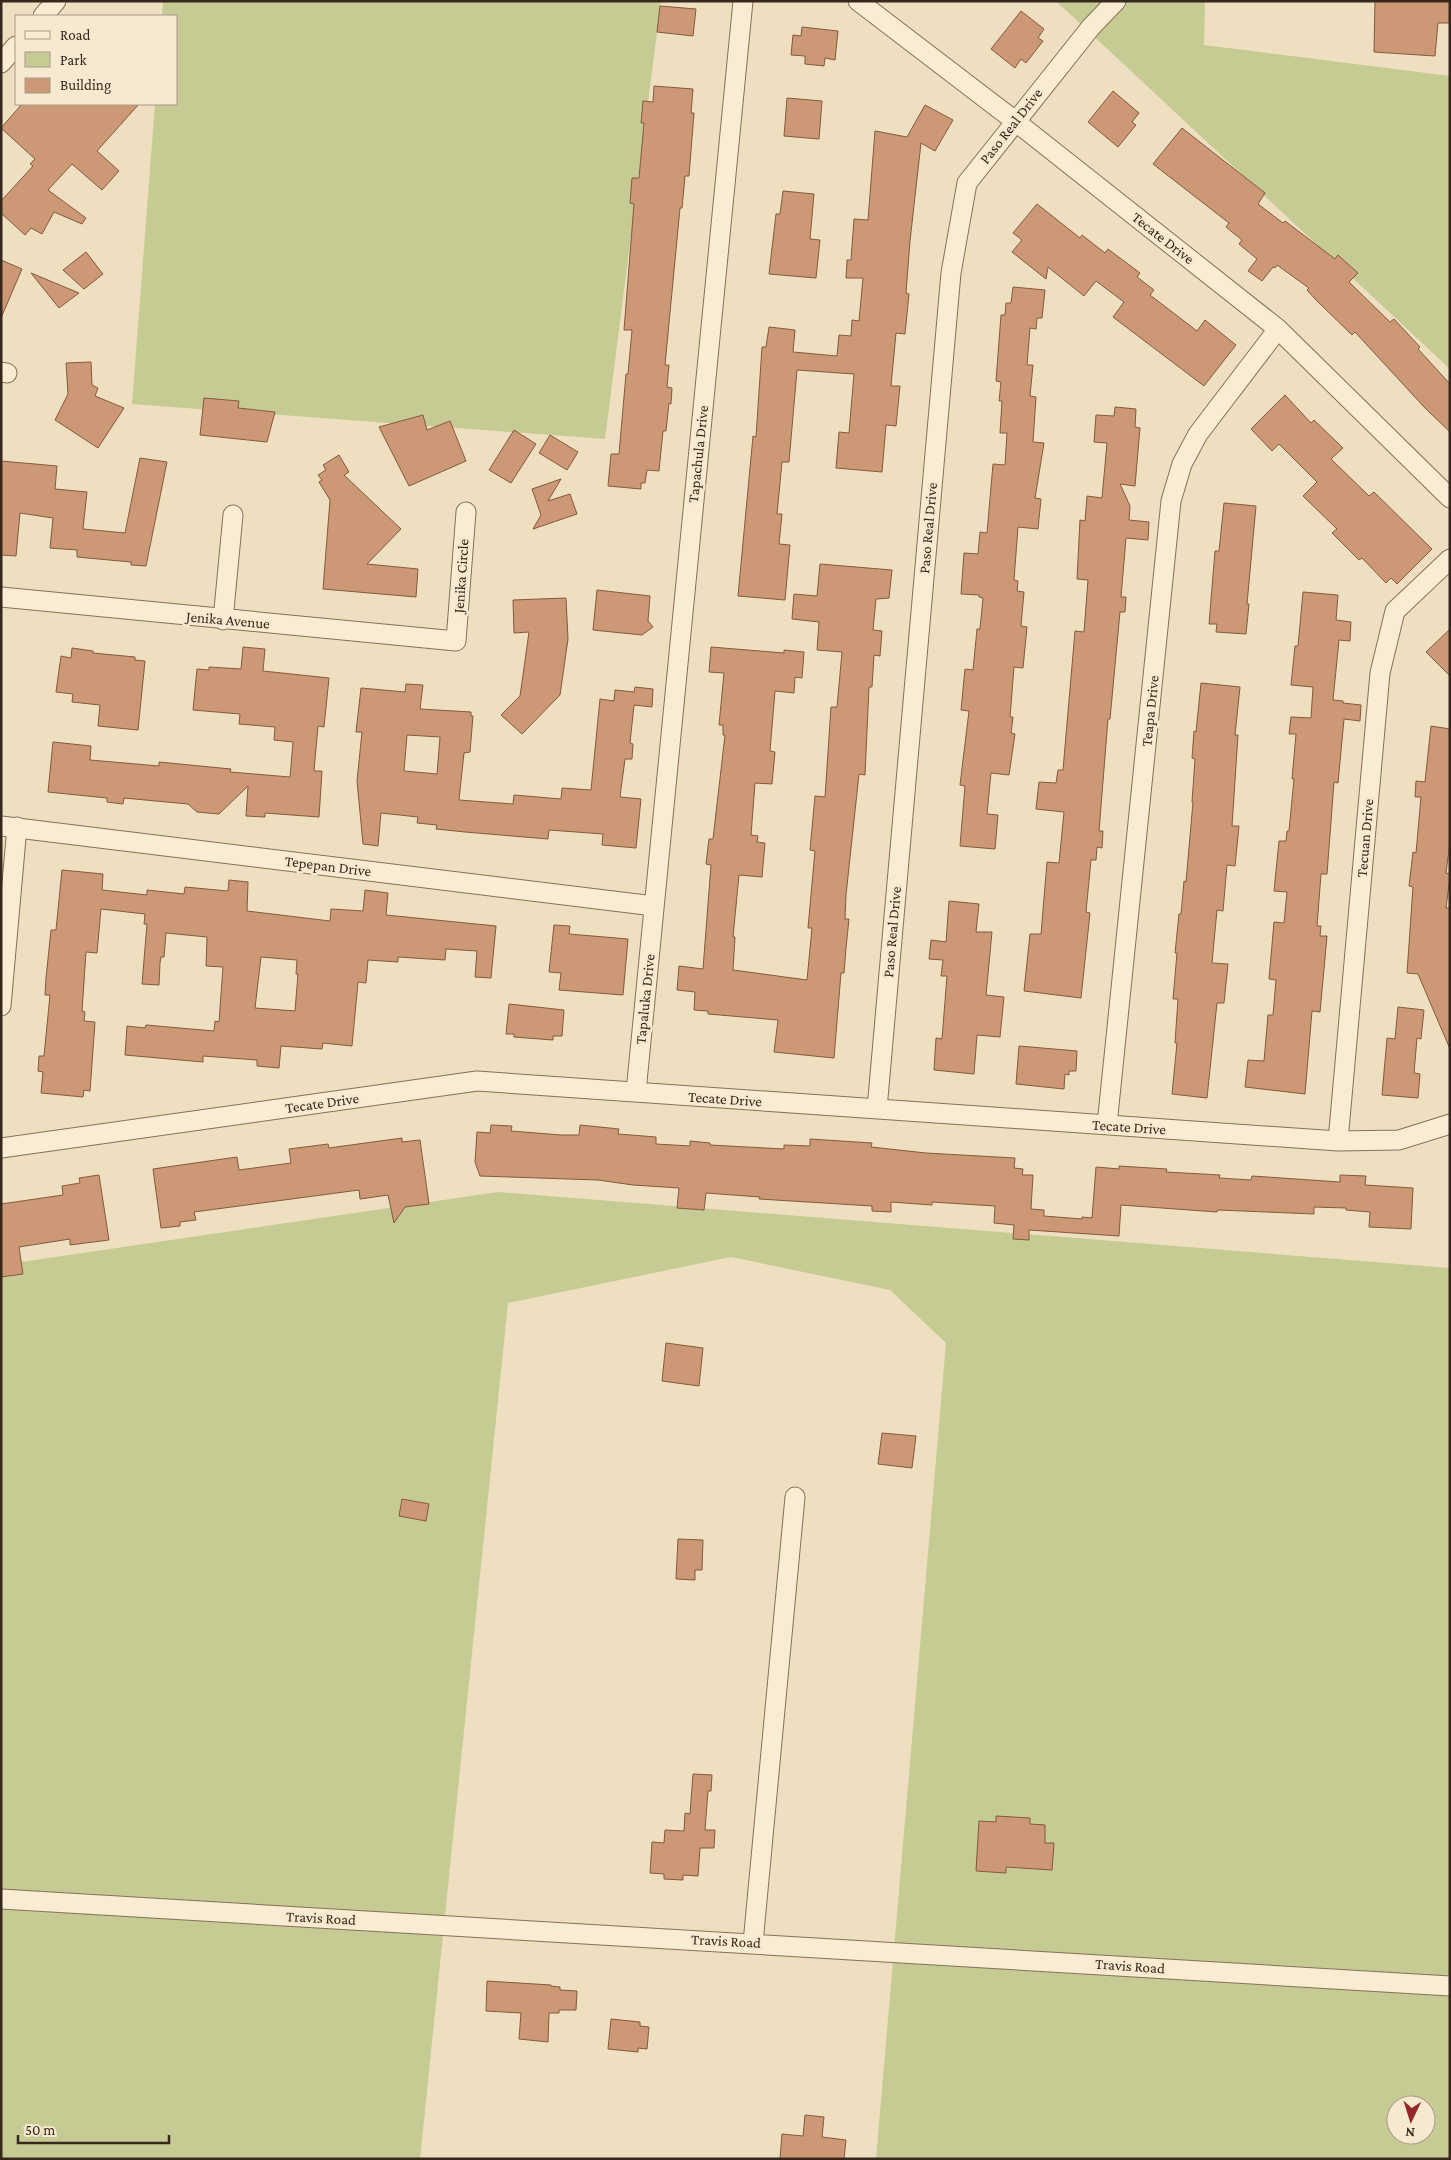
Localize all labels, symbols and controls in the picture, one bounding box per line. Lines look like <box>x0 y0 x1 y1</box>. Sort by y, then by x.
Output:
legend <box>15 15 178 105</box>
text: Road <box>60 27 91 43</box>
text: Park <box>60 52 87 68</box>
text: Building <box>60 77 111 94</box>
street label: Paso Real Drive <box>977 85 1046 167</box>
street label: Tecate Drive <box>1129 209 1197 267</box>
street label: Tapachula Drive <box>685 404 712 504</box>
street label: Paso Real Drive <box>916 481 940 574</box>
street label: Jenika Circle <box>450 538 473 616</box>
street label: Jenika Avenue <box>183 608 271 633</box>
street label: Teapa Drive <box>1138 674 1163 747</box>
street label: Tecuan Drive <box>1354 798 1376 878</box>
street label: Tepepan Drive <box>284 853 373 880</box>
street label: Paso Real Drive <box>880 885 904 978</box>
street label: Tapaluka Drive <box>632 953 659 1045</box>
street label: Tecate Drive <box>687 1088 763 1110</box>
street label: Tecate Drive <box>284 1090 360 1116</box>
street label: Tecate Drive <box>1091 1116 1167 1138</box>
street label: Travis Road <box>286 1908 356 1928</box>
street label: Travis Road <box>691 1931 761 1951</box>
street label: Travis Road <box>1094 1956 1166 1976</box>
north arrow <box>1386 2095 1436 2145</box>
scale bar <box>18 2112 169 2144</box>
text: 50 m <box>25 2122 55 2138</box>
text: N <box>1404 2125 1415 2141</box>

